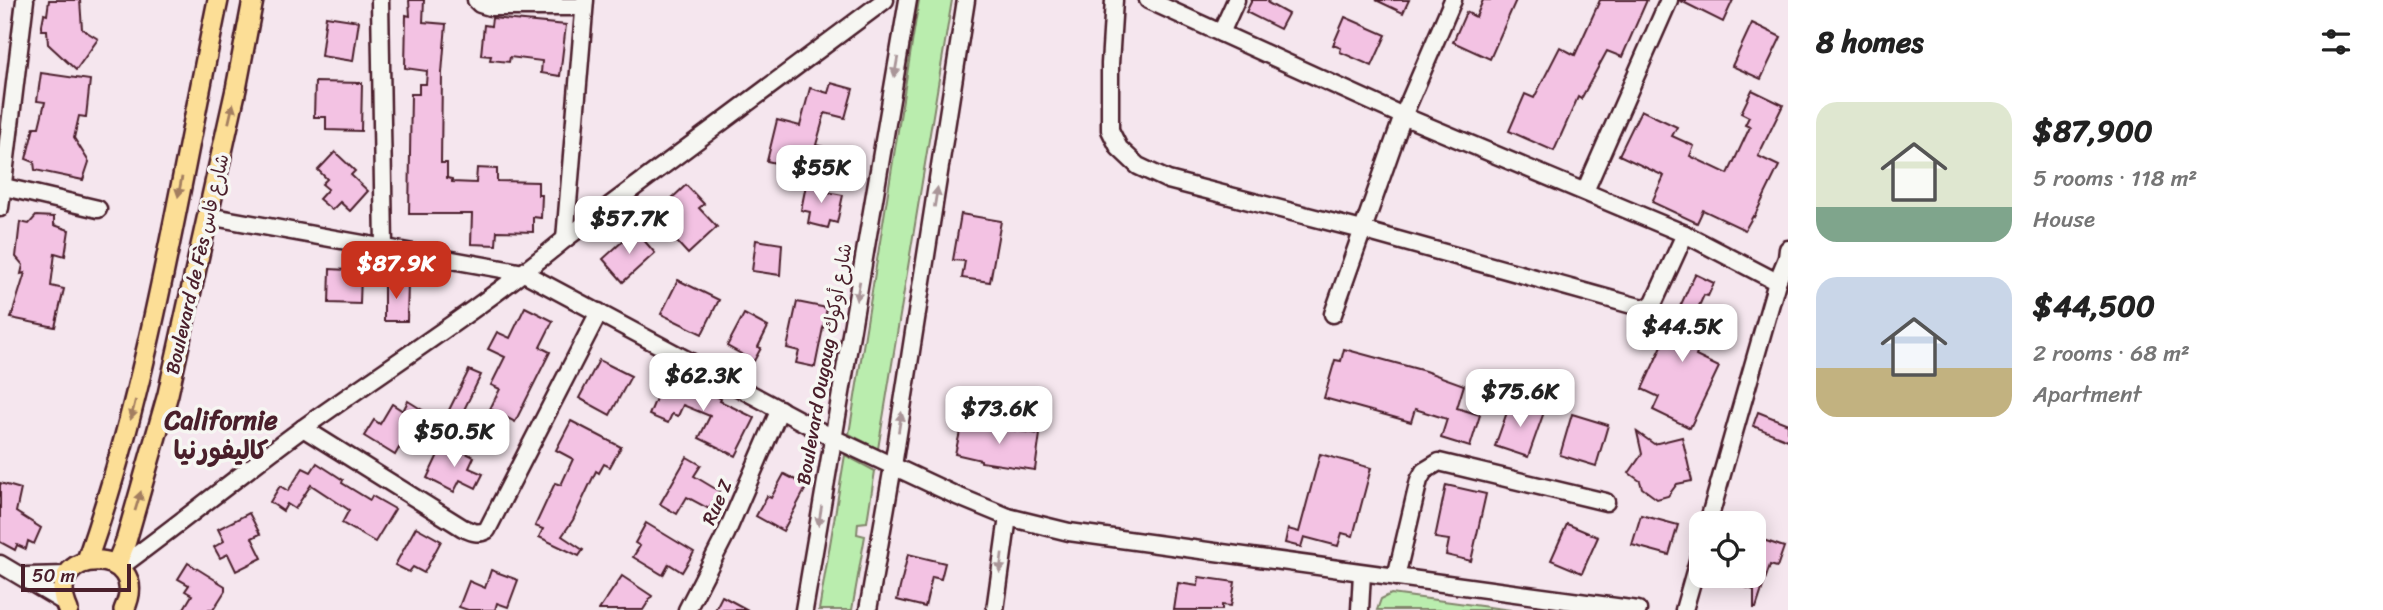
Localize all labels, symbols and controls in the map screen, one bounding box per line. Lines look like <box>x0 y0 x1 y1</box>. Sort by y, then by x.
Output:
text: 8 homes <box>1816 15 1924 69</box>
icon: filters <box>2317 23 2355 61</box>
one-way arrow <box>890 56 901 78</box>
one-way arrow <box>225 102 236 124</box>
text: $87,900 <box>2033 104 2153 158</box>
icon: home <box>1872 130 1956 214</box>
pin: $55K <box>780 146 862 205</box>
text: $55K <box>792 147 850 188</box>
street label: Boulevard de Fès شارع فاس <box>156 150 238 378</box>
text: 5 rooms · 118 m² <box>2033 158 2197 199</box>
one-way arrow <box>174 176 185 198</box>
one-way arrow <box>930 186 941 208</box>
pin: $57.7K <box>572 196 686 256</box>
text: $57.7K <box>591 198 667 239</box>
text: House <box>2033 199 2095 240</box>
street label: Boulevard Ougoug شارع أوكوك <box>786 241 862 487</box>
pin: $87.9K <box>339 242 453 301</box>
text: $87.9K <box>357 243 435 284</box>
text: $44,500 <box>2033 279 2155 333</box>
one-way arrow <box>852 281 863 303</box>
pin: $44.5K <box>1625 304 1739 364</box>
icon: home <box>1872 305 1956 389</box>
text: $44.5K <box>1642 306 1722 347</box>
text: 2 rooms · 68 m² <box>2033 333 2190 374</box>
pin: $62.3K <box>646 354 760 413</box>
text: $62.3K <box>665 355 741 396</box>
pin: $75.6K <box>1463 370 1577 429</box>
text: $75.6K <box>1482 371 1558 412</box>
text: Apartment <box>2033 374 2142 415</box>
pin: $73.6K <box>942 386 1056 446</box>
text: $73.6K <box>961 388 1037 429</box>
district label: Californie كاليفورنيا <box>163 397 278 473</box>
one-way arrow <box>127 399 138 421</box>
pin: $50.5K <box>397 410 511 469</box>
text: $50.5K <box>414 411 494 452</box>
one-way arrow <box>895 411 906 433</box>
street label: Rue Z <box>692 474 742 530</box>
one-way arrow <box>134 490 144 511</box>
one-way arrow <box>814 505 825 527</box>
map controls <box>1689 511 1766 588</box>
button: locate <box>1689 511 1766 588</box>
one-way arrow <box>996 552 1007 574</box>
text: 50 m <box>32 559 75 592</box>
scale bar <box>21 561 131 593</box>

